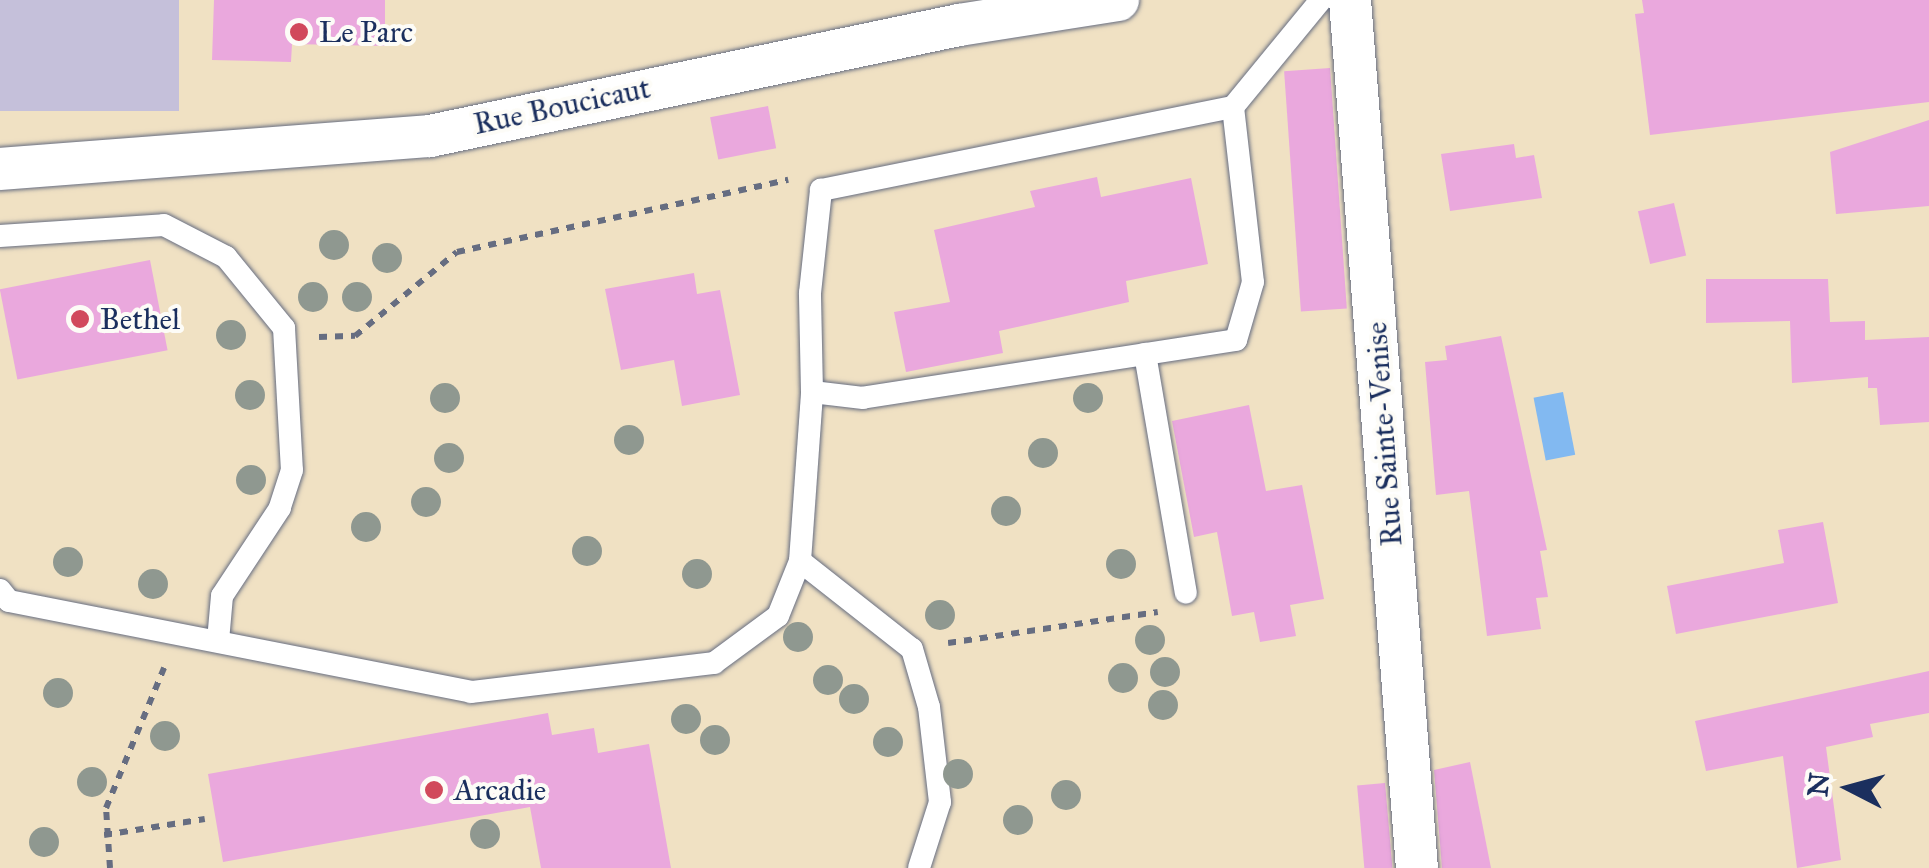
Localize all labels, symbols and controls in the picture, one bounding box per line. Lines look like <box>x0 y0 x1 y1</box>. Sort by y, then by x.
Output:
place label: Le Parc <box>319 14 413 50</box>
marker: Le Parc <box>288 21 310 43</box>
street label: Rue Boucicaut <box>470 70 654 142</box>
place label: Bethel <box>100 301 180 337</box>
marker: Bethel <box>69 308 91 330</box>
street label: Rue Sainte-Venise <box>1358 321 1410 547</box>
north arrow <box>1799 738 1899 838</box>
text: N <box>1800 771 1837 798</box>
place label: Arcadie <box>454 772 546 808</box>
marker: Arcadie <box>423 779 445 801</box>

